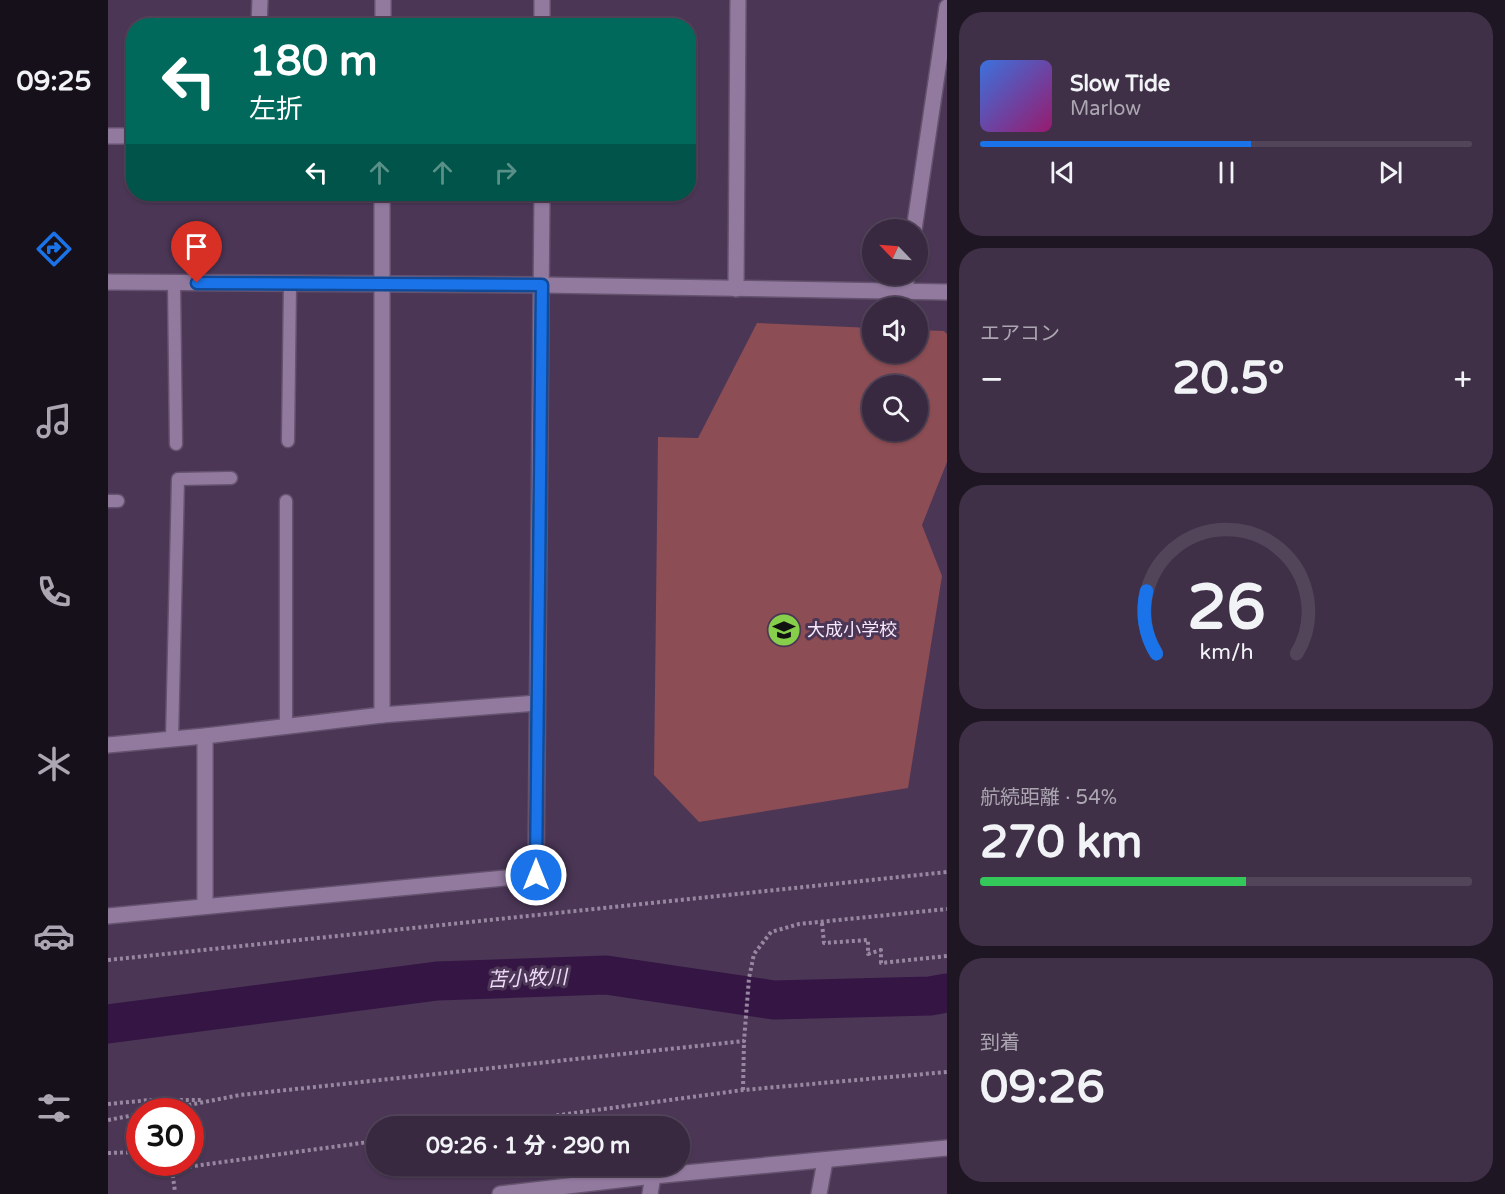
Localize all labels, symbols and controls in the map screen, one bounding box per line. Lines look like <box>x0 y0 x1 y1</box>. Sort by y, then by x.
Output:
text: 180 m <box>249 36 378 87</box>
icon: left <box>150 42 228 120</box>
text: 09:25 <box>17 65 91 98</box>
text: Slow Tide <box>1070 71 1170 97</box>
text: 左折 <box>249 93 303 126</box>
text: Marlow <box>1070 97 1141 121</box>
icon: left <box>300 156 333 189</box>
icon: ahead <box>363 156 396 189</box>
icon: ahead <box>426 156 459 189</box>
icon: right <box>489 156 522 189</box>
icon: previous <box>1046 156 1079 189</box>
icon: pause <box>1210 156 1243 189</box>
icon: next <box>1374 156 1407 189</box>
north arrow <box>862 219 928 285</box>
map controls <box>862 219 928 441</box>
pin <box>171 221 222 283</box>
icon: directions <box>33 228 75 270</box>
icon: arrive <box>180 230 213 263</box>
button: sound <box>862 297 928 363</box>
text: エアコン <box>980 322 1060 346</box>
text: 20.5° <box>1172 352 1285 406</box>
text: − <box>980 360 1004 399</box>
text: + <box>1453 360 1472 399</box>
button: search <box>862 375 928 441</box>
icon: music <box>33 400 75 442</box>
icon: phone <box>33 571 75 613</box>
text: 26 <box>1187 571 1265 646</box>
school or university icon: 大成小学校 <box>766 612 802 648</box>
place label: 大成小学校 <box>807 619 897 641</box>
text: km/h <box>1199 639 1253 665</box>
icon: climate <box>33 743 75 785</box>
text: 航続距離 · 54% <box>980 786 1117 810</box>
text: 270 km <box>980 816 1142 870</box>
position arrow <box>504 843 568 907</box>
icon: car <box>33 915 75 957</box>
water label: 苫小牧川 <box>487 966 569 992</box>
text: 到着 <box>980 1031 1020 1055</box>
text: 09:26 <box>980 1061 1105 1115</box>
icon: filters <box>33 1087 75 1129</box>
speed limit sign: 30 <box>126 1098 204 1176</box>
text: 09:26 · 1 分 · 290 m <box>426 1133 630 1159</box>

